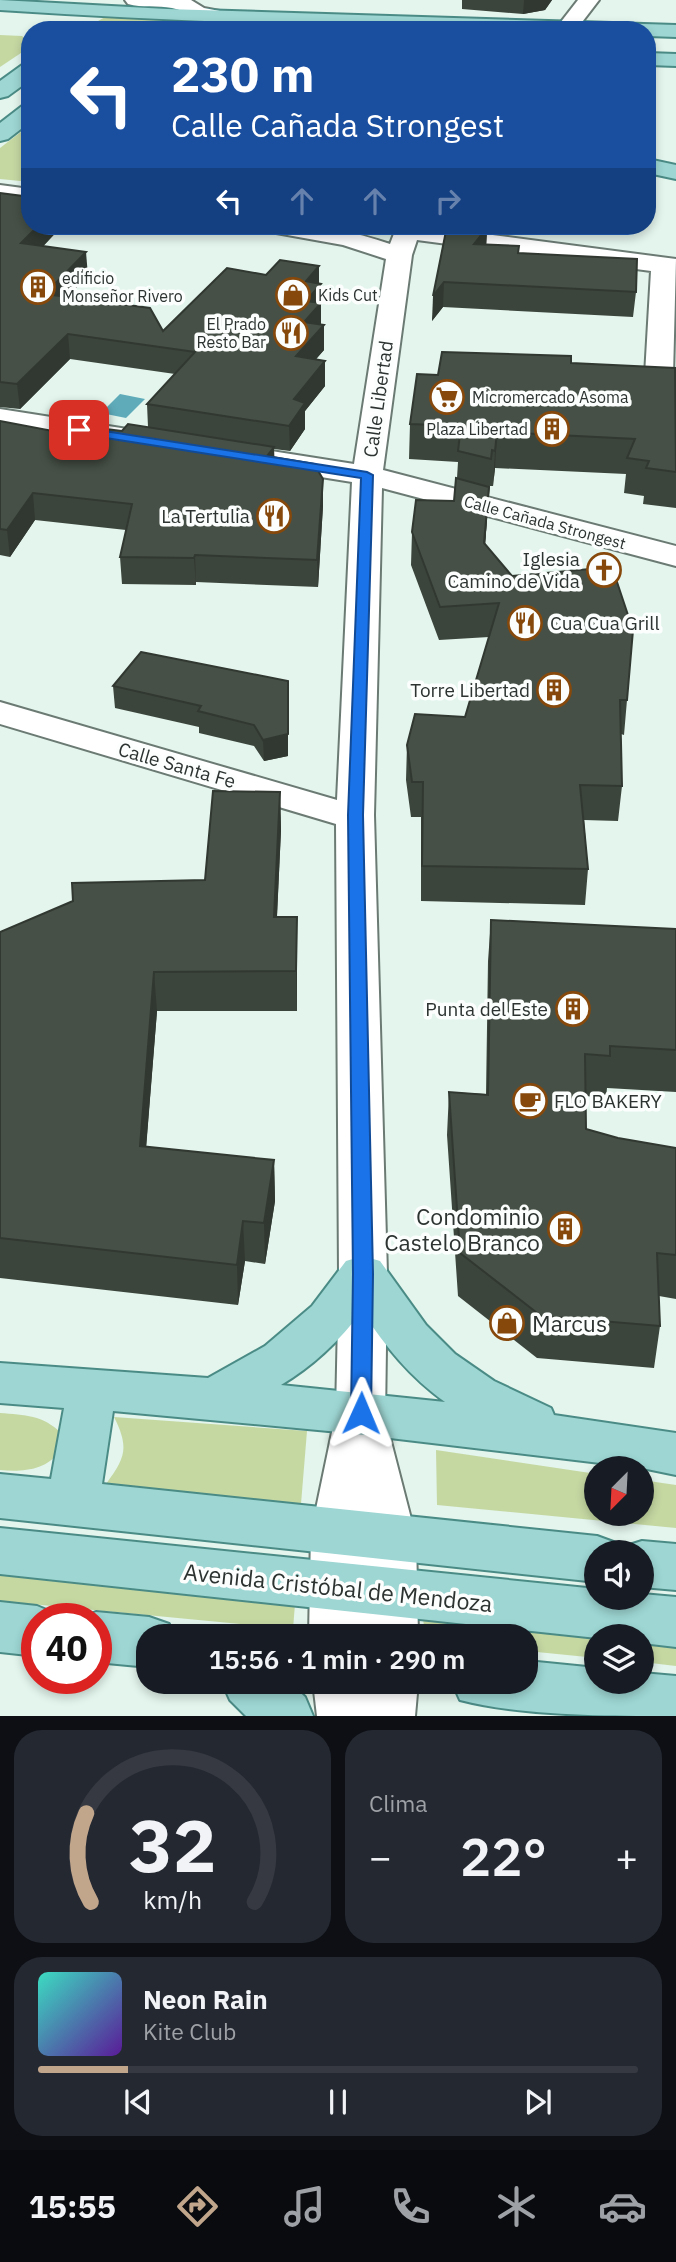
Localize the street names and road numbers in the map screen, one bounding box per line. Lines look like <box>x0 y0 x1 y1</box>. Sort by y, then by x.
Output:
street label: Calle Libertad <box>358 339 398 459</box>
street label: Calle Cañada Strongest <box>462 491 628 553</box>
street label: Calle Santa Fe <box>116 737 238 793</box>
street label: Avenida Cristóbal de Mendoza <box>182 1556 494 1618</box>

